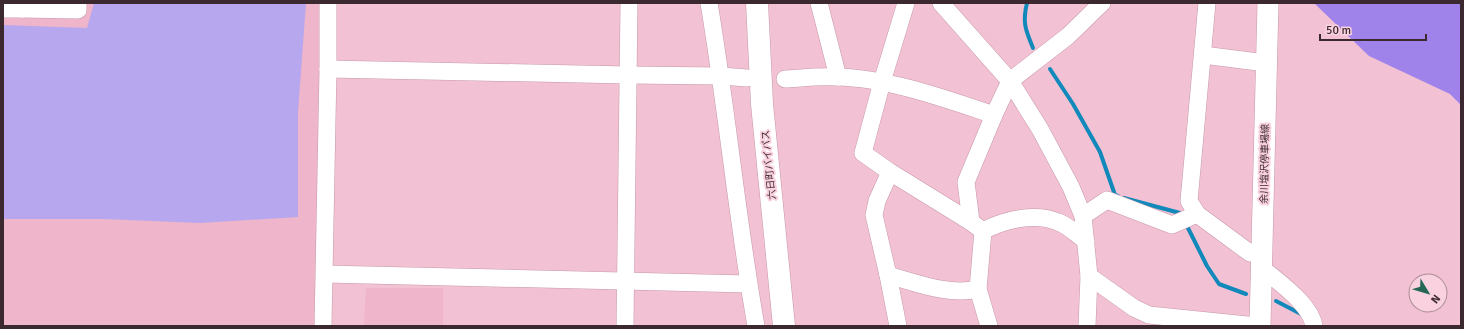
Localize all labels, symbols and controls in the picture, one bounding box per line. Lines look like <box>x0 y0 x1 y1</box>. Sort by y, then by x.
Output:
scale bar <box>1320 16 1426 42</box>
text: 50 m <box>1326 23 1351 38</box>
street label: 余川塩沢停車場線 <box>1258 124 1272 204</box>
street label: 六日町バイパス <box>759 130 779 200</box>
north arrow <box>1408 273 1448 313</box>
text: N <box>1428 292 1443 306</box>

